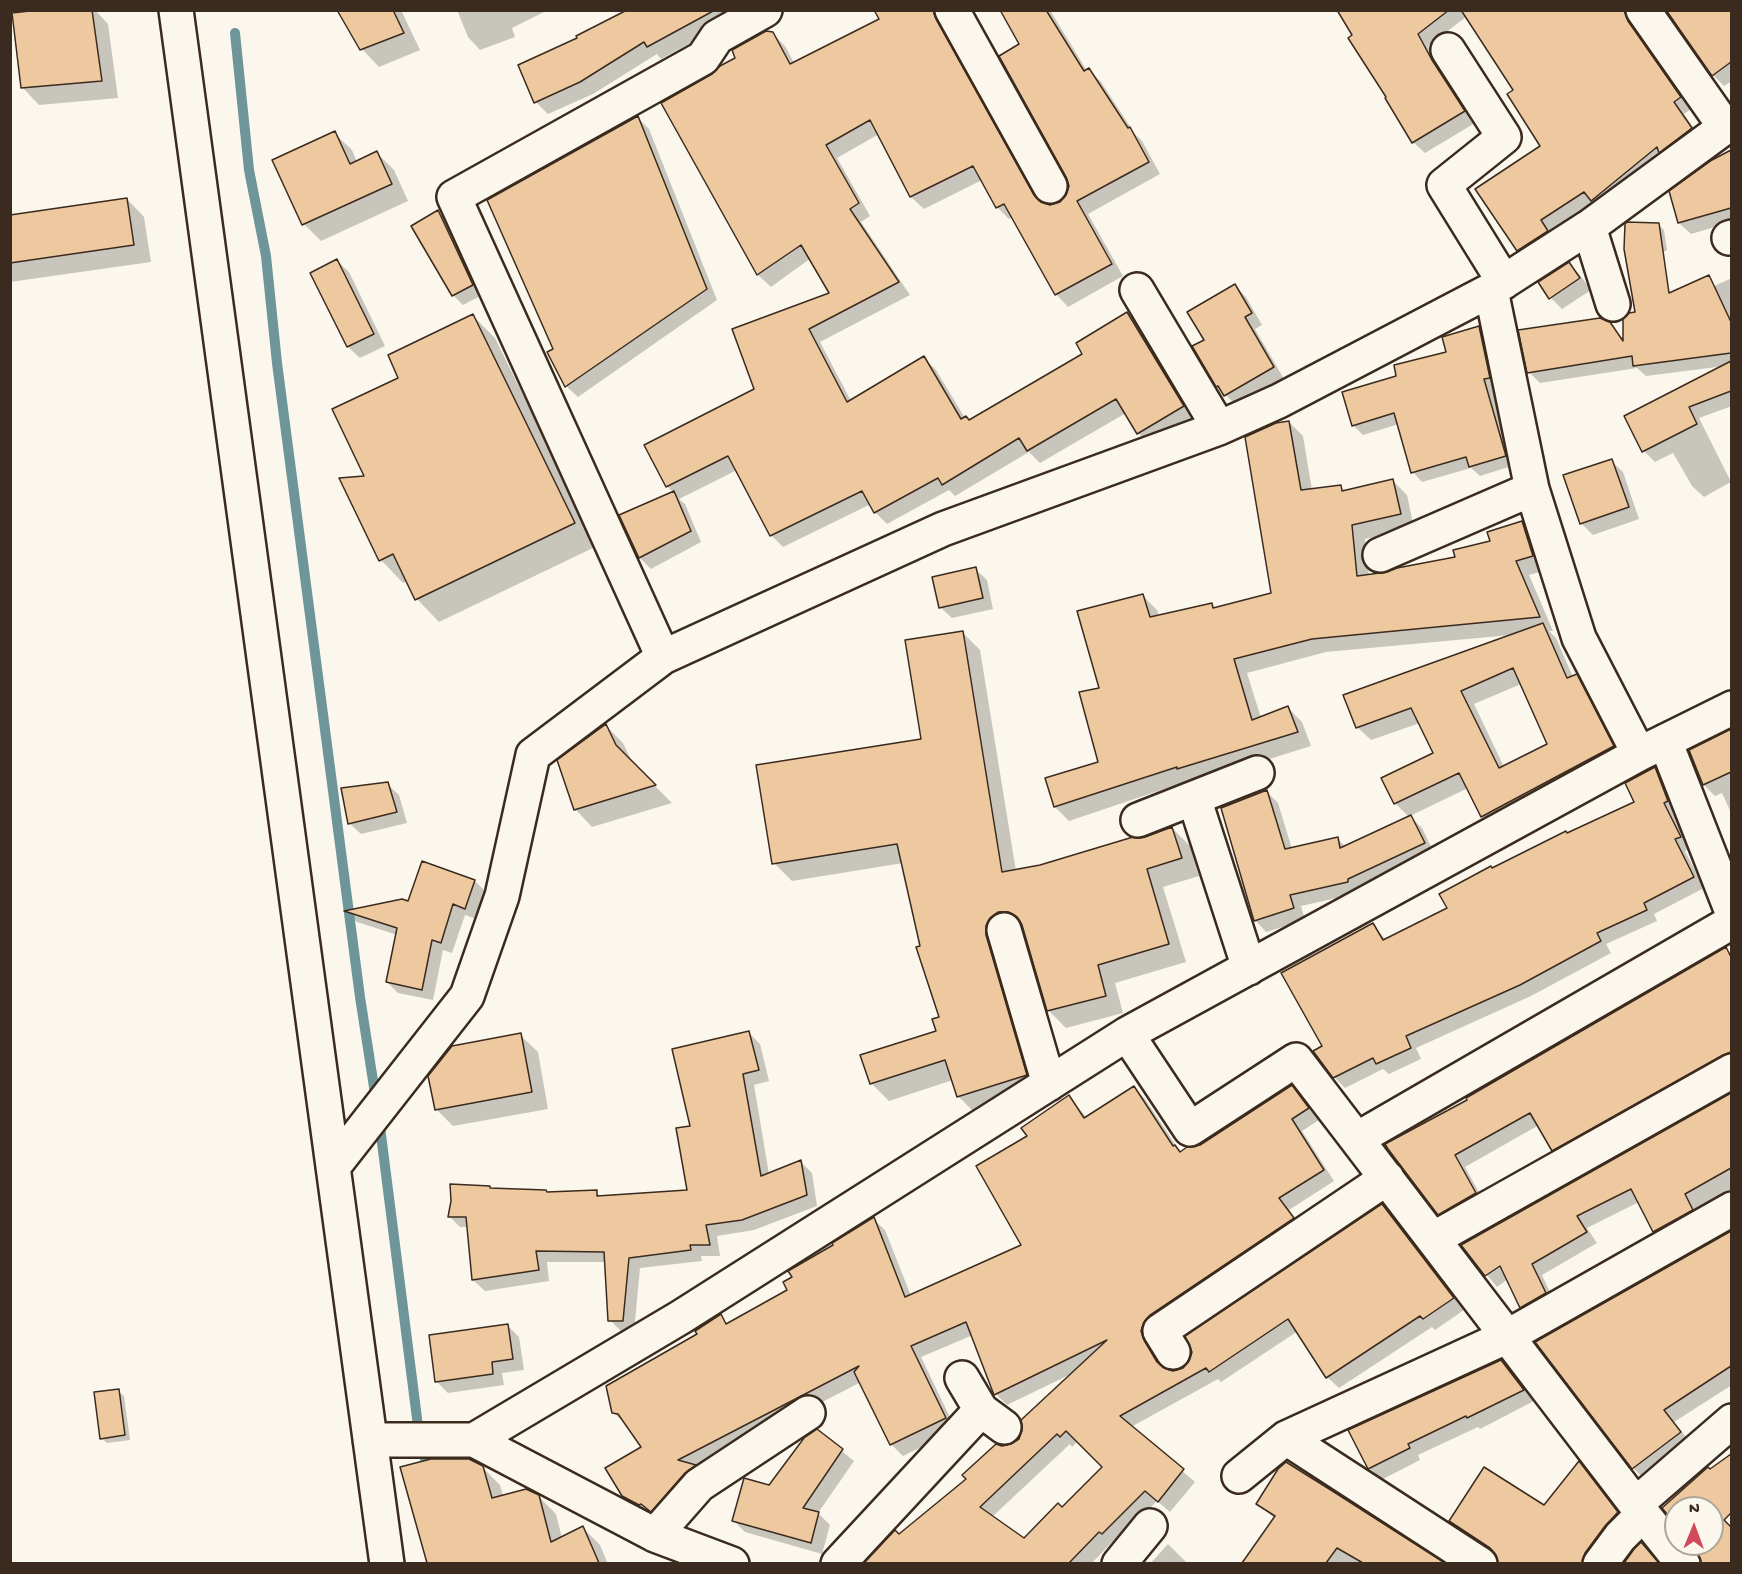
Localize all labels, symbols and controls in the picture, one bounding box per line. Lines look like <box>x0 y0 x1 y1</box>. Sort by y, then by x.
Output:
north arrow <box>1664 1496 1724 1556</box>
text: N <box>1689 1500 1700 1519</box>

